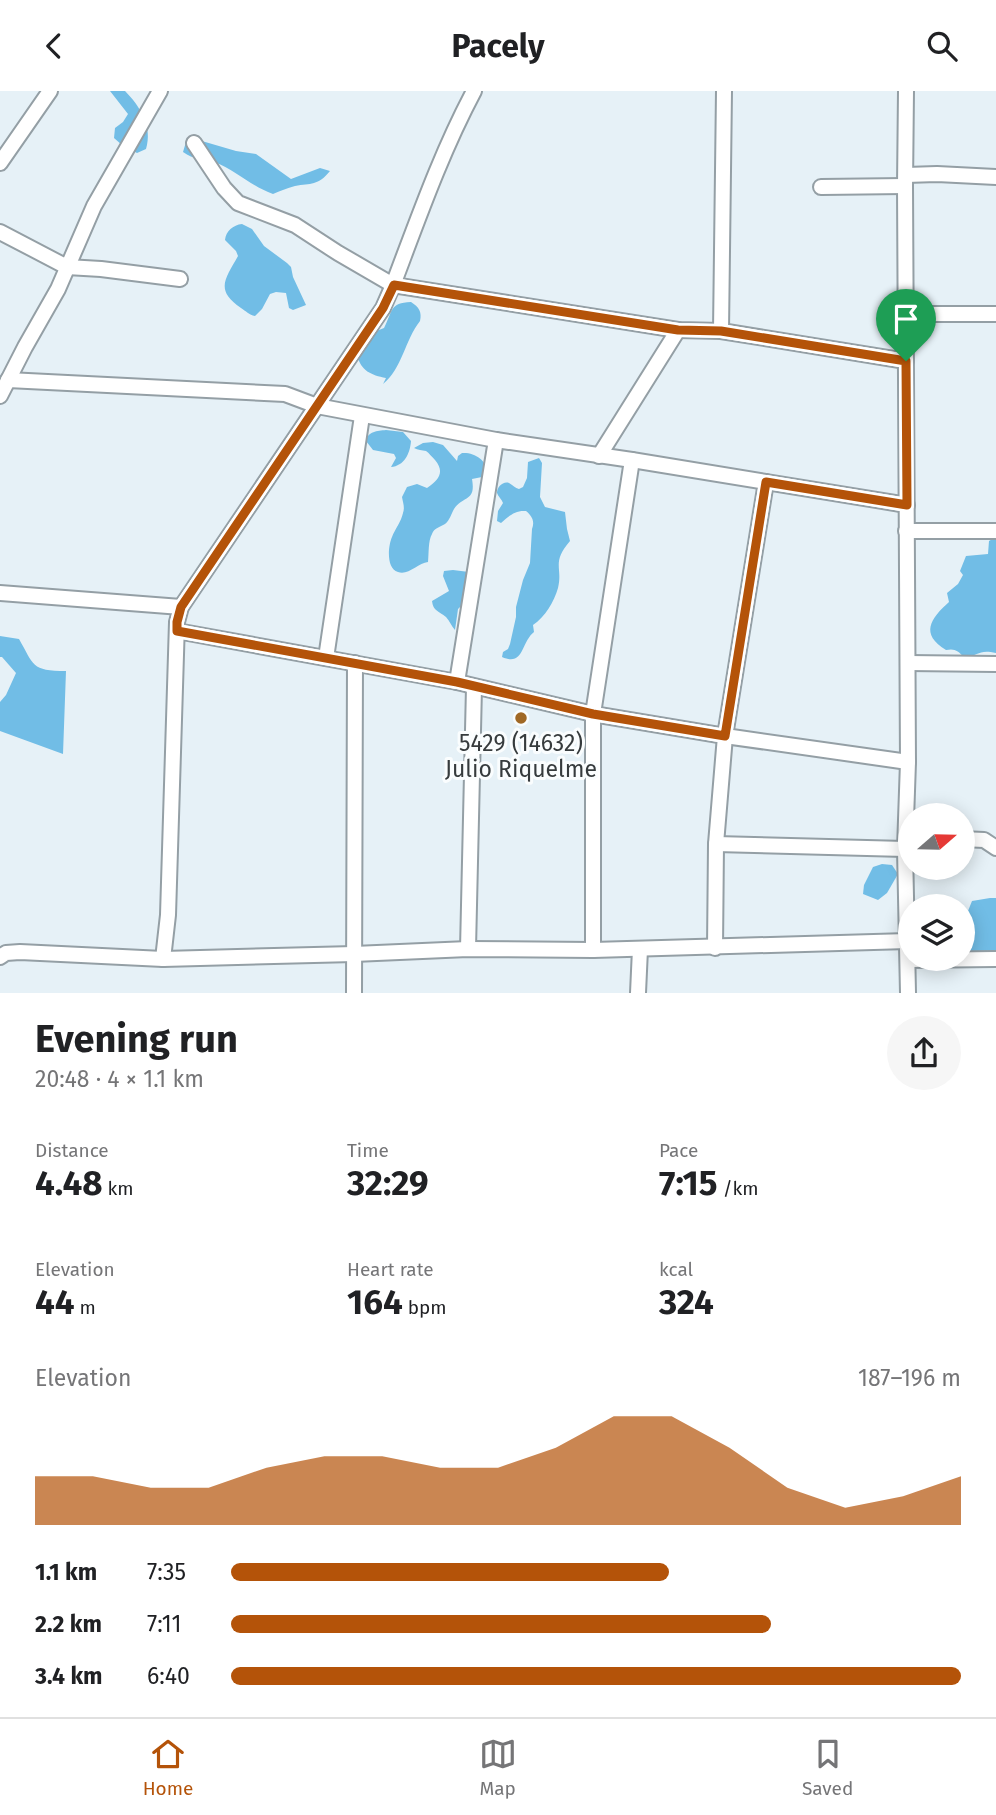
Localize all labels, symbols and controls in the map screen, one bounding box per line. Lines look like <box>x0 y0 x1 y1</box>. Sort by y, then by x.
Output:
icon: back <box>35 27 73 65</box>
text: Pacely <box>451 27 545 65</box>
icon: search <box>923 27 961 65</box>
pin <box>876 289 936 361</box>
icon: arrive <box>887 300 925 338</box>
marker: 5429 (14632) Julio Riquelme <box>513 710 529 726</box>
place label: 5429 (14632) Julio Riquelme <box>445 729 597 783</box>
north arrow <box>898 803 975 880</box>
map controls <box>898 803 975 971</box>
button: layers <box>898 894 975 971</box>
text: Evening run <box>35 1016 238 1062</box>
button: share <box>887 1016 961 1090</box>
text: 20:48 · 4 × 1.1 km <box>35 1065 204 1093</box>
text: Distance <box>35 1139 109 1162</box>
text: Time <box>347 1139 389 1162</box>
text: Pace <box>659 1139 698 1162</box>
text: 4.48 <box>35 1162 103 1204</box>
text: 32:29 <box>347 1162 429 1204</box>
text: 7:15 <box>659 1162 718 1204</box>
text: km <box>103 1177 134 1200</box>
text: /km <box>718 1177 759 1200</box>
text: Elevation <box>35 1258 115 1281</box>
text: Heart rate <box>347 1258 434 1281</box>
text: kcal <box>659 1258 693 1281</box>
text: 44 <box>35 1281 75 1323</box>
text: 164 <box>347 1281 403 1323</box>
text: 324 <box>659 1281 714 1323</box>
text: m <box>75 1296 96 1319</box>
text: bpm <box>403 1296 447 1319</box>
text: Elevation <box>35 1364 131 1392</box>
text: 187–196 m <box>858 1364 961 1392</box>
text: 1.1 km <box>35 1558 97 1586</box>
text: 7:35 <box>147 1558 186 1586</box>
text: 2.2 km <box>35 1610 102 1638</box>
text: 7:11 <box>147 1610 181 1638</box>
text: 3.4 km <box>35 1662 103 1690</box>
text: 6:40 <box>147 1662 190 1690</box>
tab: Home <box>143 1735 193 1800</box>
tab: Map <box>479 1735 517 1800</box>
tab: Saved <box>802 1735 853 1800</box>

